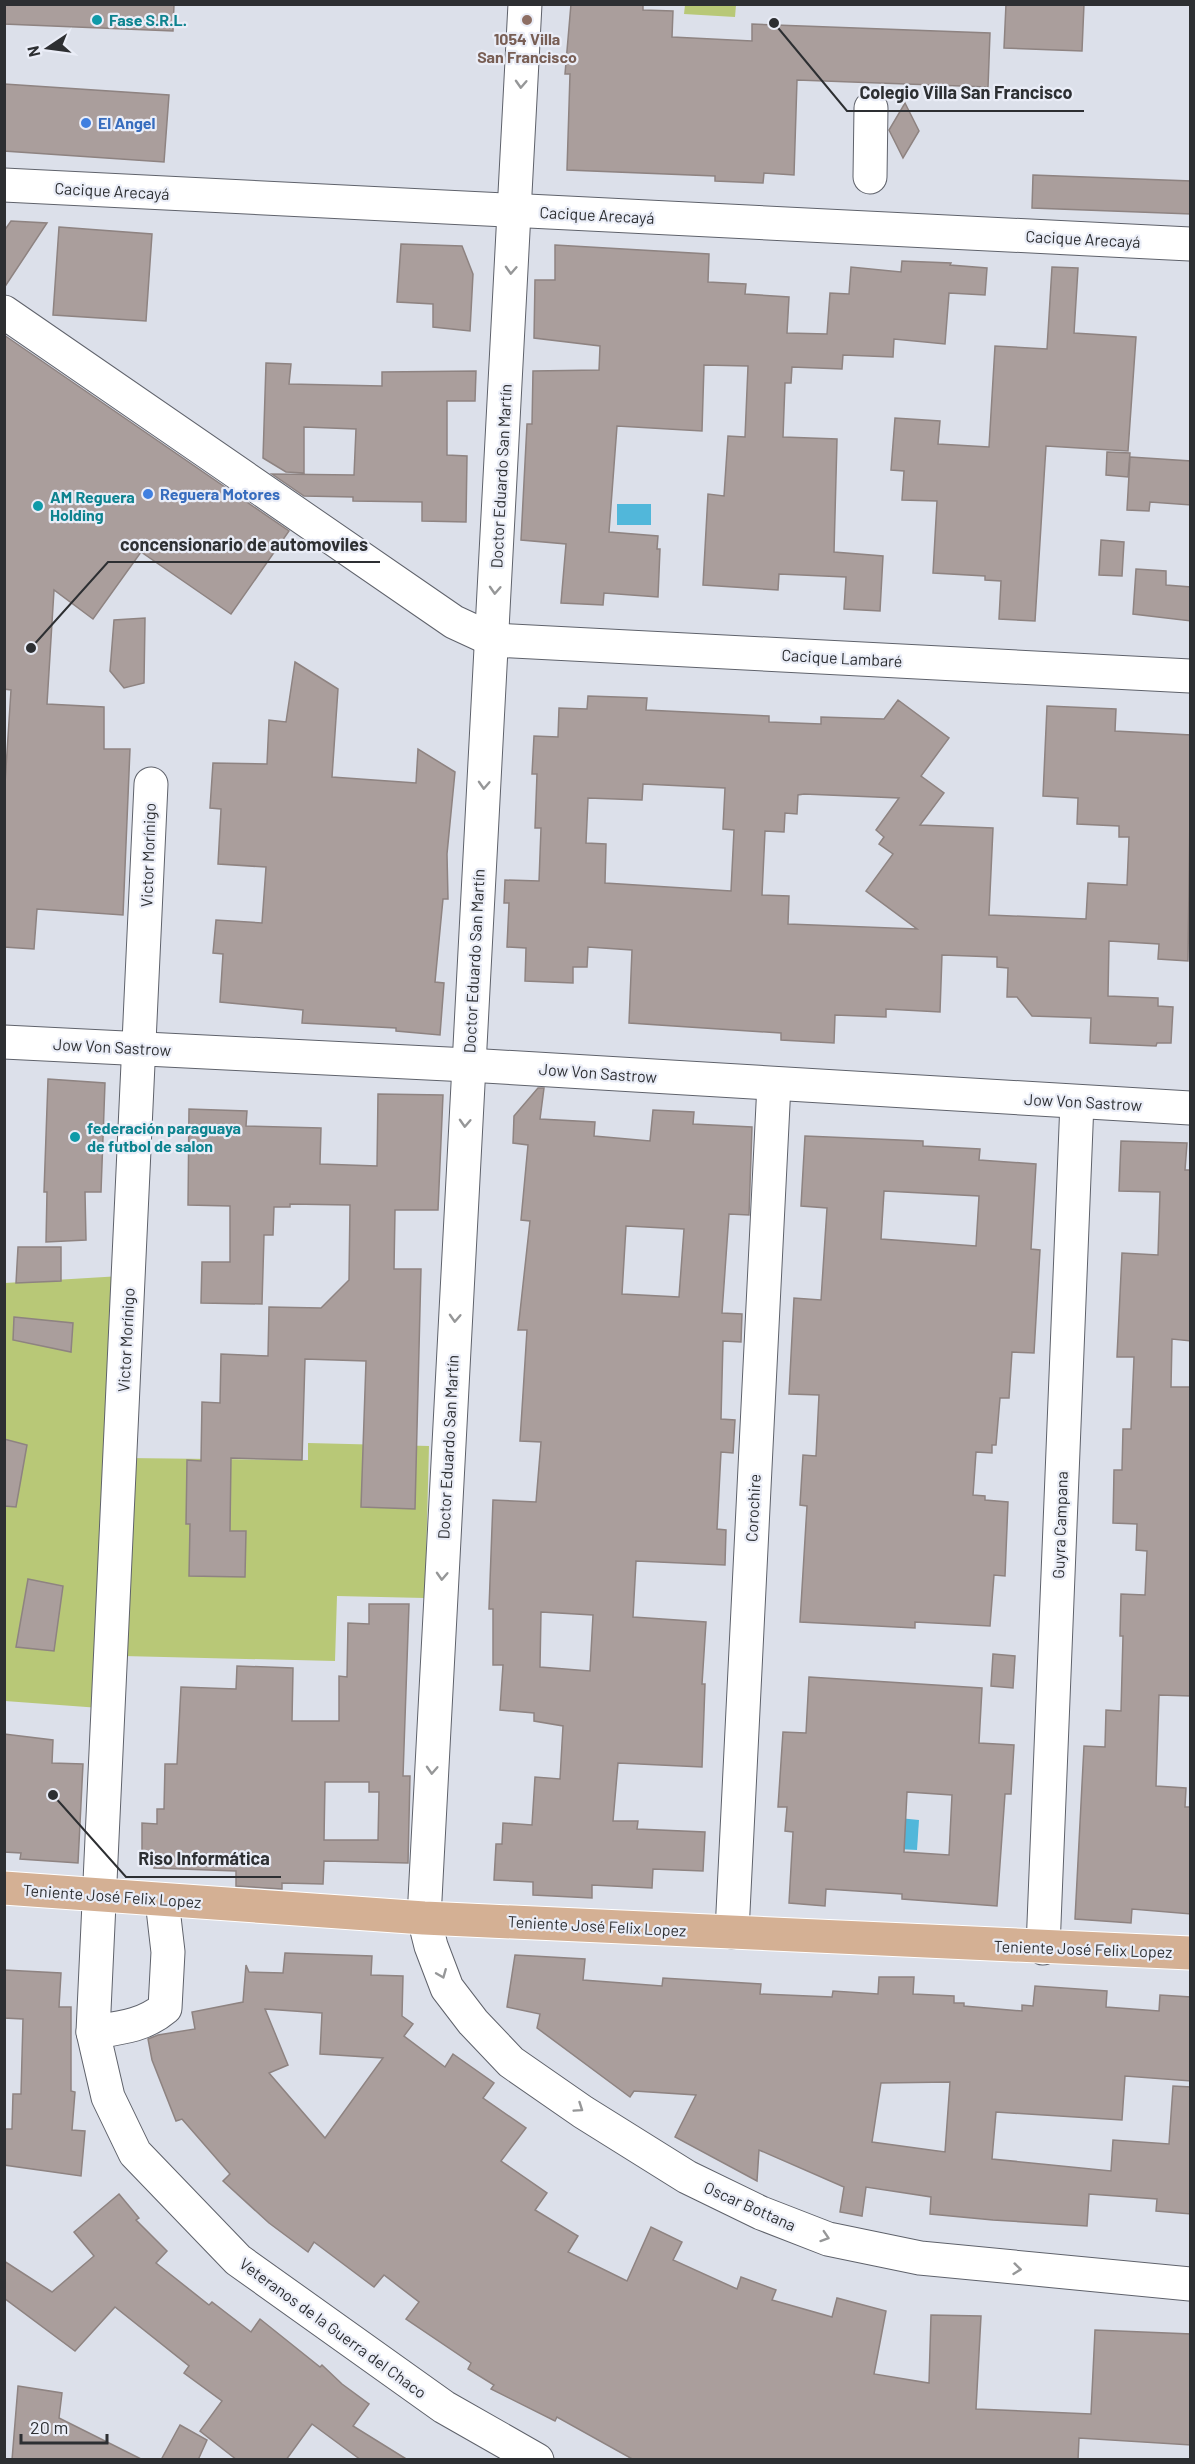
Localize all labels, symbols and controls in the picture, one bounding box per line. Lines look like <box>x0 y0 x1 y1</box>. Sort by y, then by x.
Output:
place label: Fase S.R.L. <box>109 10 187 29</box>
marker: Fase S.R.L. <box>90 13 104 27</box>
marker: 1054 Villa San Francisco <box>520 13 534 27</box>
north arrow <box>18 18 78 78</box>
place label: 1054 Villa San Francisco <box>477 29 577 66</box>
text: N <box>22 44 43 59</box>
callout: Colegio Villa San Francisco <box>847 75 1084 111</box>
one-way arrow <box>514 79 527 88</box>
text: Colegio Villa San Francisco <box>859 81 1073 103</box>
place label: El Angel <box>98 113 156 132</box>
marker: El Angel <box>79 116 93 130</box>
street label: Cacique Arecayá <box>54 178 170 203</box>
street label: Cacique Arecayá <box>539 202 655 227</box>
street label: Cacique Arecayá <box>1025 226 1141 251</box>
one-way arrow <box>504 265 517 274</box>
street label: Doctor Eduardo San Martín <box>486 383 515 569</box>
place label: Reguera Motores <box>160 484 280 503</box>
place label: AM Reguera Holding <box>50 487 135 524</box>
marker: Reguera Motores <box>141 487 155 501</box>
marker: AM Reguera Holding <box>31 499 45 513</box>
callout: concensionario de automoviles <box>108 526 380 562</box>
text: concensionario de automoviles <box>120 533 368 555</box>
one-way arrow <box>489 586 502 595</box>
street label: Cacique Lambaré <box>781 645 903 670</box>
one-way arrow <box>478 781 491 790</box>
street label: Victor Morínigo <box>136 802 159 908</box>
street label: Doctor Eduardo San Martín <box>459 868 488 1054</box>
street label: Jow Von Sastrow <box>52 1034 172 1059</box>
street label: Jow Von Sastrow <box>538 1059 658 1086</box>
street label: Jow Von Sastrow <box>1023 1089 1143 1114</box>
place label: federación paraguaya de futbol de salon <box>87 1118 241 1155</box>
one-way arrow <box>459 1119 472 1128</box>
marker: federación paraguaya de futbol de salon <box>68 1130 82 1144</box>
street label: Victor Morínigo <box>113 1287 138 1393</box>
one-way arrow <box>449 1313 462 1322</box>
street label: Doctor Eduardo San Martín <box>433 1354 462 1540</box>
street label: Guyra Campana <box>1048 1471 1071 1579</box>
street label: Corochire <box>741 1473 764 1543</box>
one-way arrow <box>435 1571 448 1580</box>
one-way arrow <box>425 1766 438 1775</box>
callout: Riso Informática <box>126 1841 281 1877</box>
text: Riso Informática <box>138 1847 270 1869</box>
street label: Teniente José Felix Lopez <box>22 1880 202 1911</box>
street label: Teniente José Felix Lopez <box>507 1911 687 1940</box>
street label: Teniente José Felix Lopez <box>993 1936 1173 1961</box>
one-way arrow <box>435 1967 447 1978</box>
one-way arrow <box>572 2101 583 2112</box>
street label: Oscar Bottana <box>701 2177 799 2234</box>
one-way arrow <box>819 2230 830 2243</box>
street label: Veteranos de la Guerra del Chaco <box>236 2253 430 2402</box>
one-way arrow <box>1012 2262 1021 2275</box>
scale bar <box>21 2407 106 2445</box>
text: 20 m <box>30 2416 68 2438</box>

